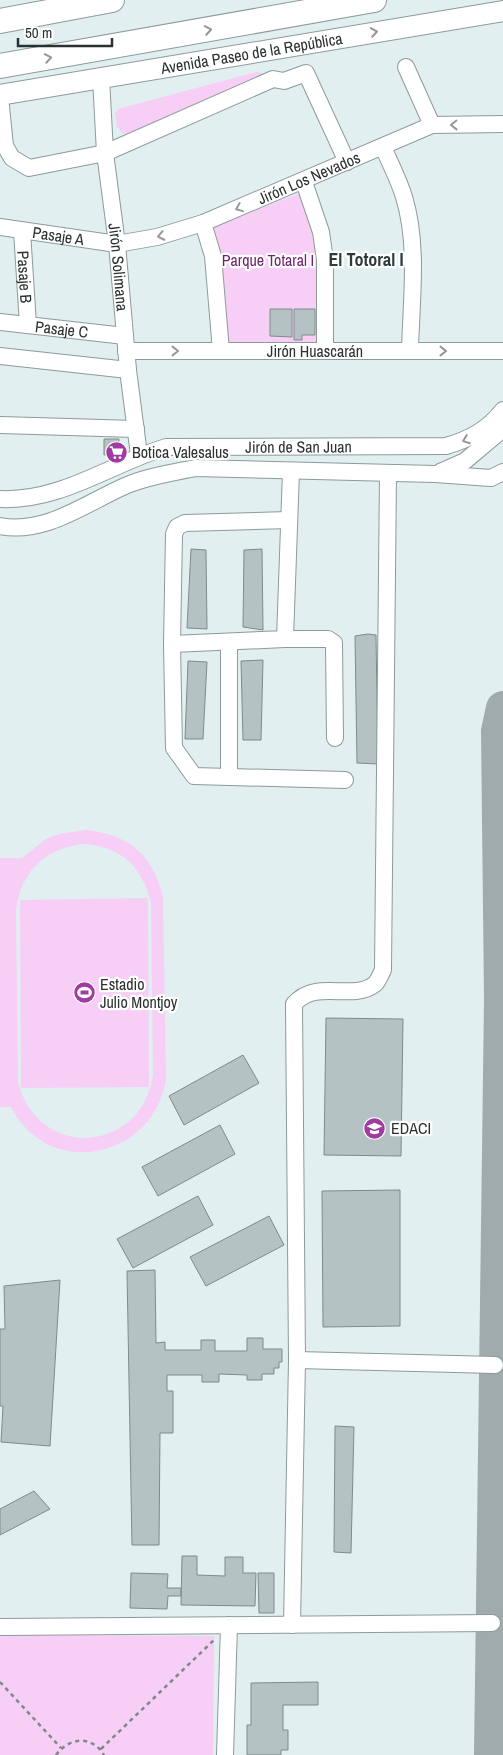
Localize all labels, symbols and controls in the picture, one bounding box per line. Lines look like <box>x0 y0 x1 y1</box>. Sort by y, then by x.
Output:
scale bar <box>18 15 111 47</box>
text: 50 m <box>25 22 52 43</box>
one-way arrow <box>204 25 212 35</box>
street label: Avenida Paseo de la República <box>158 27 345 79</box>
one-way arrow <box>369 28 378 38</box>
one-way arrow <box>44 53 52 63</box>
one-way arrow <box>450 120 458 130</box>
street label: Jirón Los Nevados <box>254 146 363 209</box>
one-way arrow <box>235 202 244 213</box>
street label: Pasaje A <box>31 221 86 250</box>
street label: Jirón Solimana <box>103 222 134 313</box>
one-way arrow <box>156 230 165 240</box>
district label: El Totoral I <box>328 247 404 272</box>
park label: Parque Totaral I <box>222 249 314 271</box>
street label: Pasaje B <box>12 250 38 304</box>
street label: Pasaje C <box>34 315 89 343</box>
street label: Jirón Huascarán <box>267 340 363 362</box>
one-way arrow <box>172 346 179 356</box>
one-way arrow <box>439 346 447 356</box>
one-way arrow <box>462 433 471 444</box>
street label: Jirón de San Juan <box>245 435 352 458</box>
supermarket icon: Botica Valesalus <box>104 440 128 464</box>
place label: Botica Valesalus <box>132 441 229 463</box>
place label: Estadio Julio Montjoy <box>100 973 178 1013</box>
sports icon: Estadio Julio Montjoy <box>72 981 96 1005</box>
school or university icon: EDACI <box>363 1116 387 1140</box>
place label: EDACI <box>391 1117 431 1139</box>

